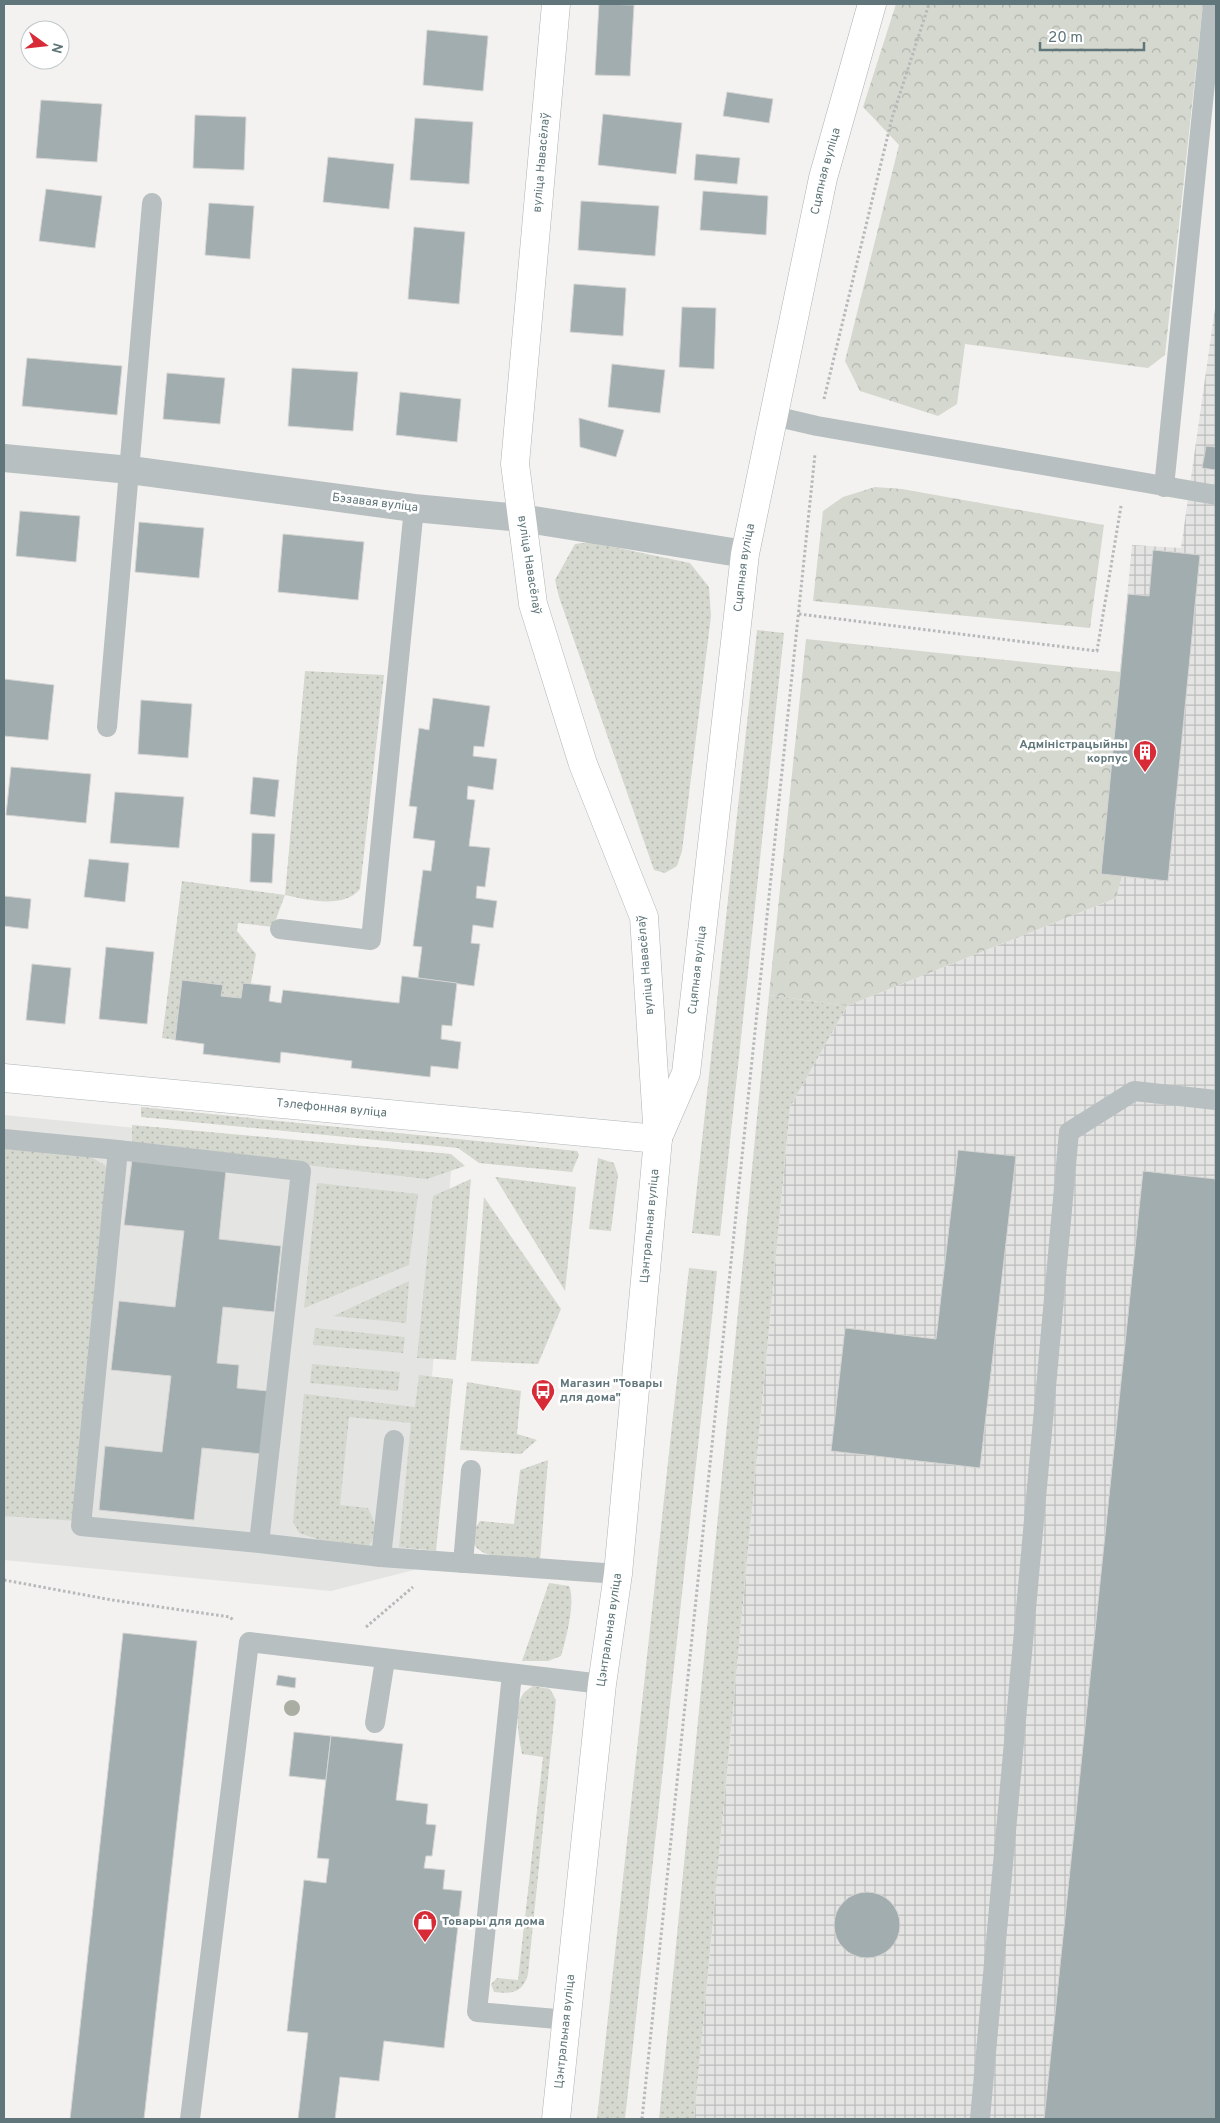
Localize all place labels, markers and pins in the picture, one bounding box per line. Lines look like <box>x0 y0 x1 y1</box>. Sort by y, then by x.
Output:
place label: Адміністрацыйны корпус <box>1019 737 1128 767</box>
building icon: Адміністрацыйны корпус <box>1132 739 1158 773</box>
place label: Магазин "Товары для дома" <box>560 1376 662 1406</box>
bus stop icon: Магазин "Товары для дома" <box>530 1378 556 1412</box>
shop icon: Товары для дома <box>412 1909 438 1943</box>
place label: Товары для дома <box>442 1914 545 1930</box>

